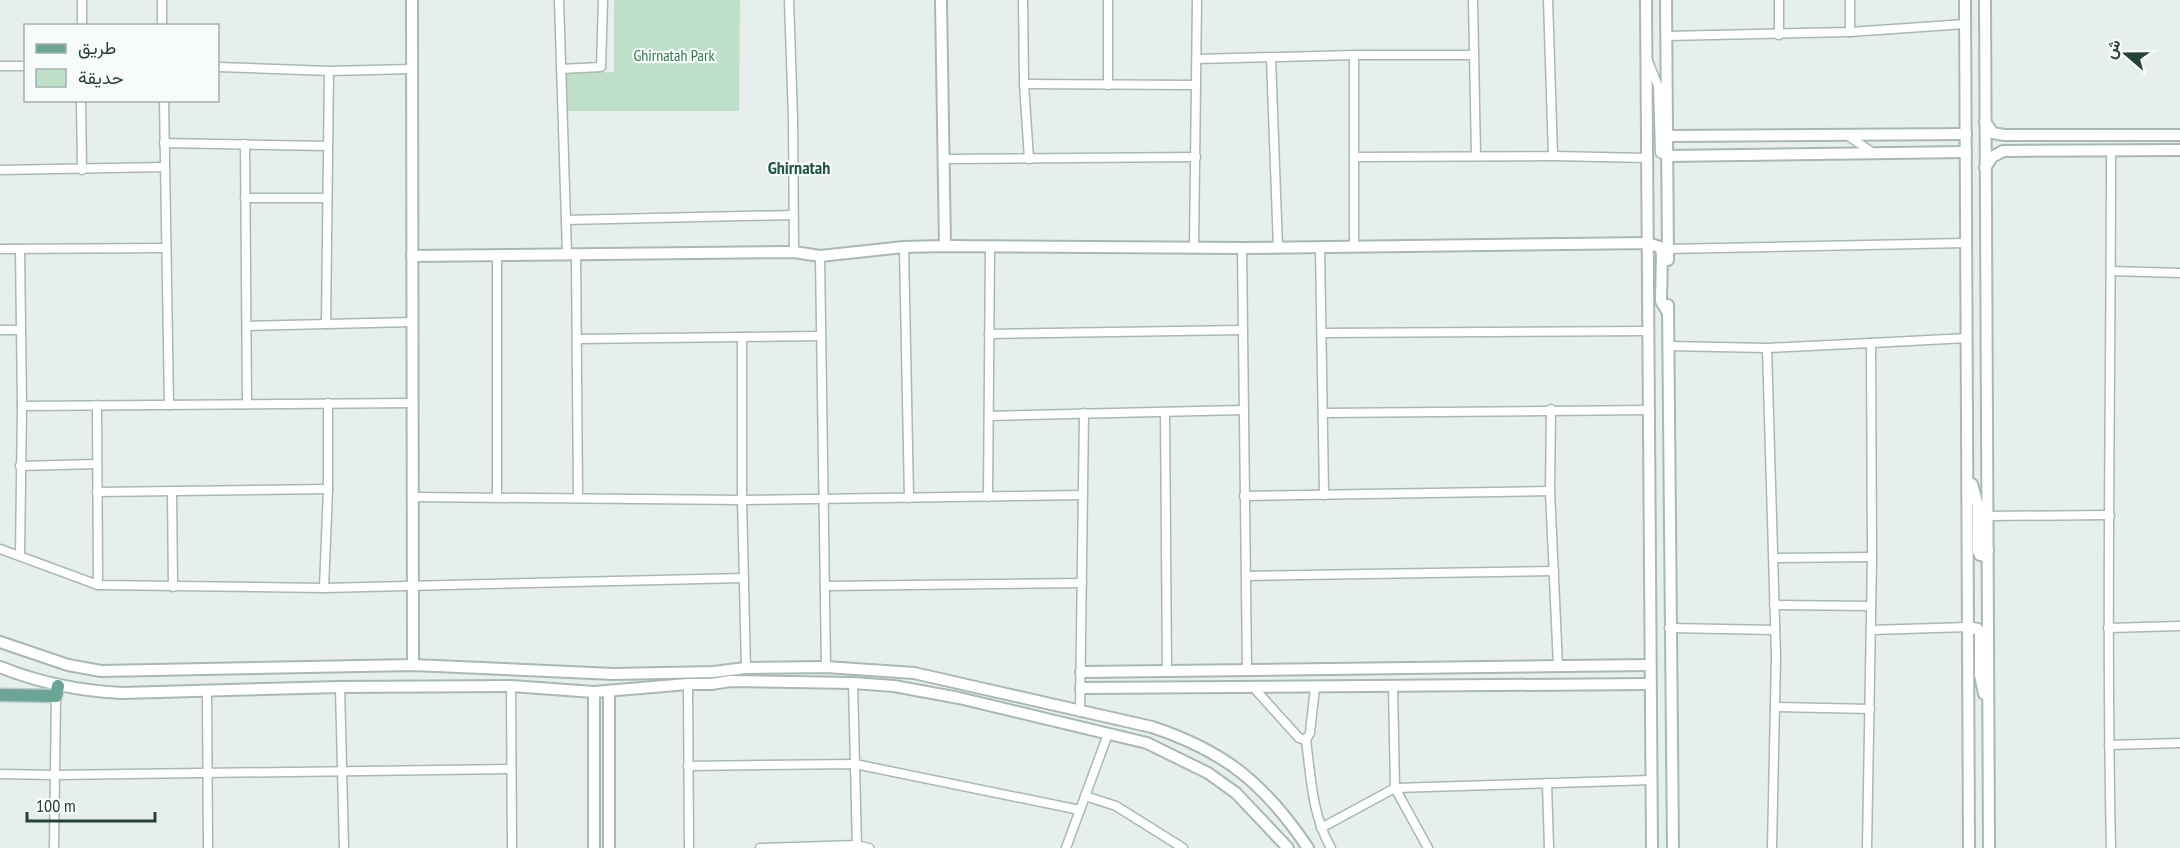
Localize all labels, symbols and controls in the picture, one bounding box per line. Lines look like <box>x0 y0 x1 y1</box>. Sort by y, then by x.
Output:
legend <box>24 24 219 102</box>
north arrow <box>2096 24 2156 84</box>
text: طريق <box>78 36 116 59</box>
text: ش <box>2099 36 2125 61</box>
park label: Ghirnatah Park <box>633 45 715 65</box>
text: حديقة <box>78 66 124 89</box>
district label: Ghirnatah <box>768 156 830 179</box>
scale bar <box>27 785 154 823</box>
text: 100 m <box>36 794 76 817</box>

